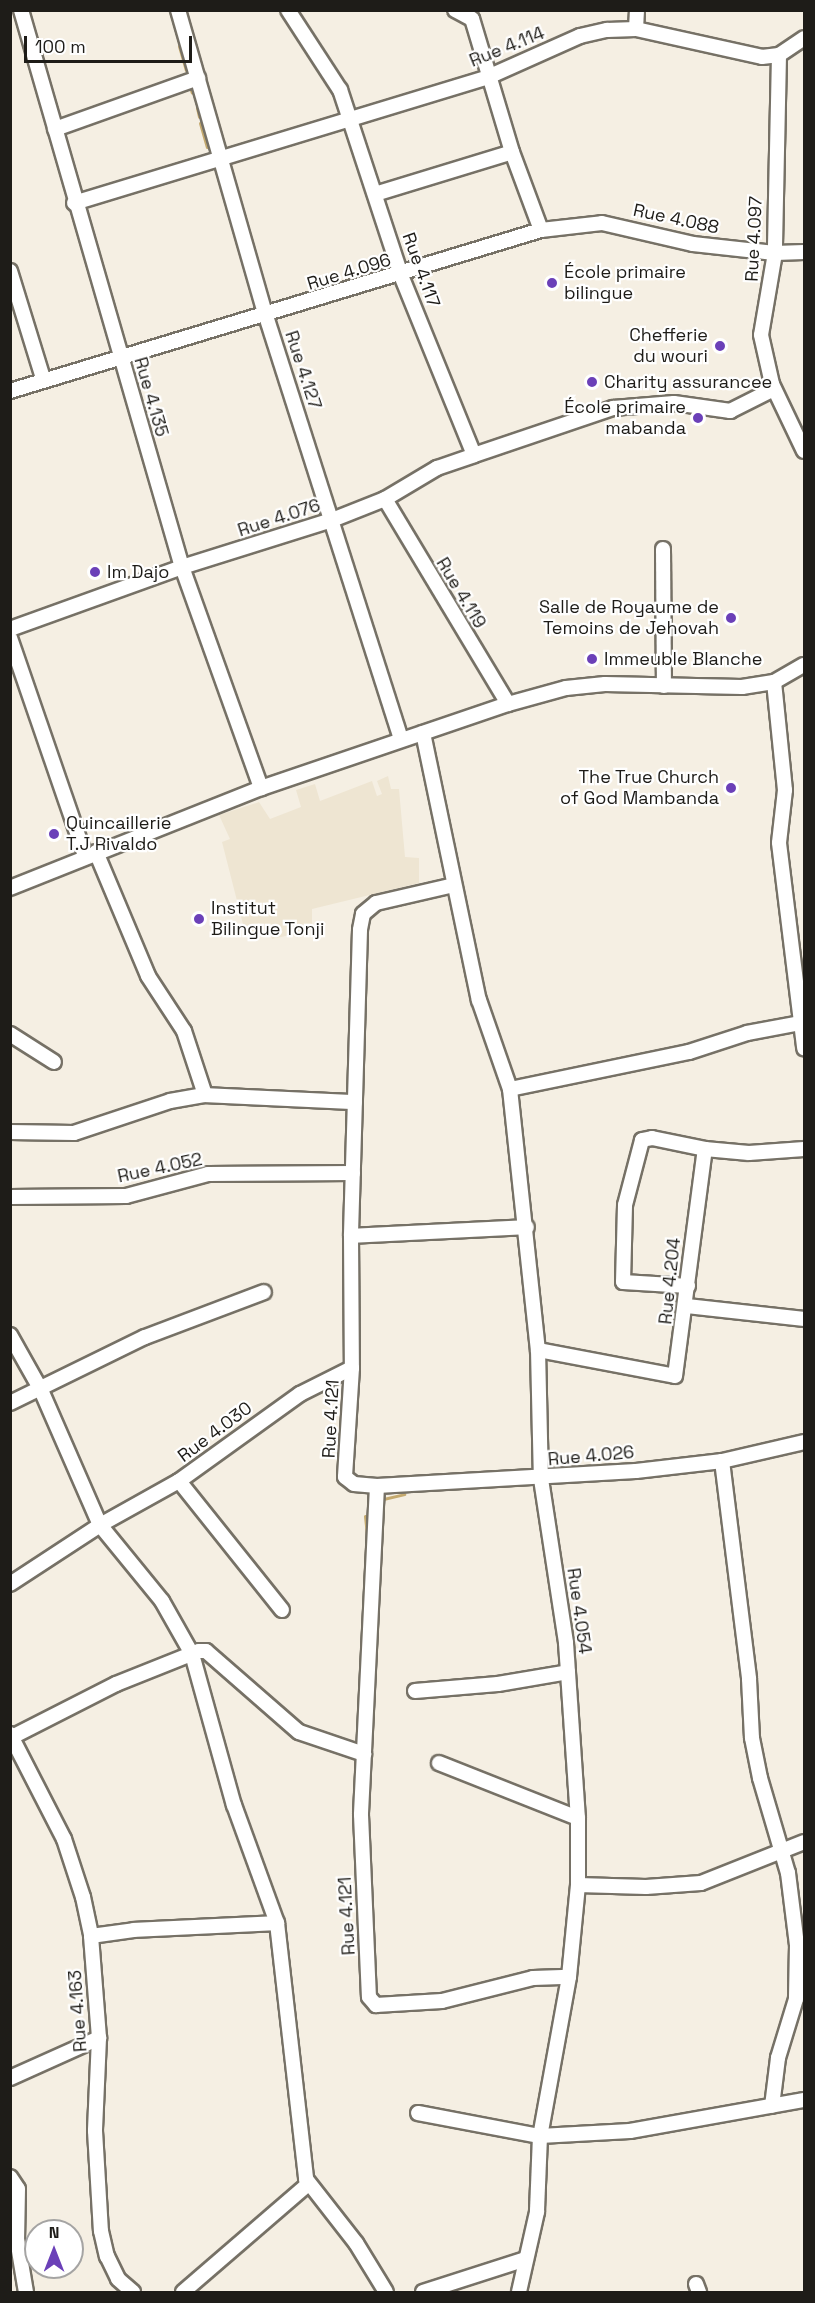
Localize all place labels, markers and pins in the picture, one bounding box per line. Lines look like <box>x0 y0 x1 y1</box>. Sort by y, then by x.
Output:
place label: École primaire bilingue <box>564 262 686 304</box>
marker: École primaire bilingue <box>545 276 559 290</box>
place label: Chefferie du wouri <box>629 325 708 368</box>
marker: Chefferie du wouri <box>713 339 727 353</box>
place label: Charity assurancee <box>604 371 772 393</box>
marker: Charity assurancee <box>585 375 599 389</box>
place label: École primaire mabanda <box>564 397 686 440</box>
marker: École primaire mabanda <box>691 411 705 425</box>
place label: Im Dajo <box>107 561 169 583</box>
marker: Im Dajo <box>88 565 102 579</box>
place label: Salle de Royaume de Temoins de Jehovah <box>539 597 719 640</box>
marker: Salle de Royaume de Temoins de Jehovah <box>724 611 738 625</box>
place label: Immeuble Blanche <box>604 648 762 670</box>
marker: Immeuble Blanche <box>585 652 599 666</box>
place label: The True Church of God Mambanda <box>560 767 719 810</box>
marker: The True Church of God Mambanda <box>724 781 738 795</box>
place label: Quincaillerie T.J Rivaldo <box>66 813 171 856</box>
marker: Quincaillerie T.J Rivaldo <box>47 827 61 841</box>
place label: Institut Bilingue Tonji <box>211 898 325 940</box>
marker: Institut Bilingue Tonji <box>192 912 206 926</box>

